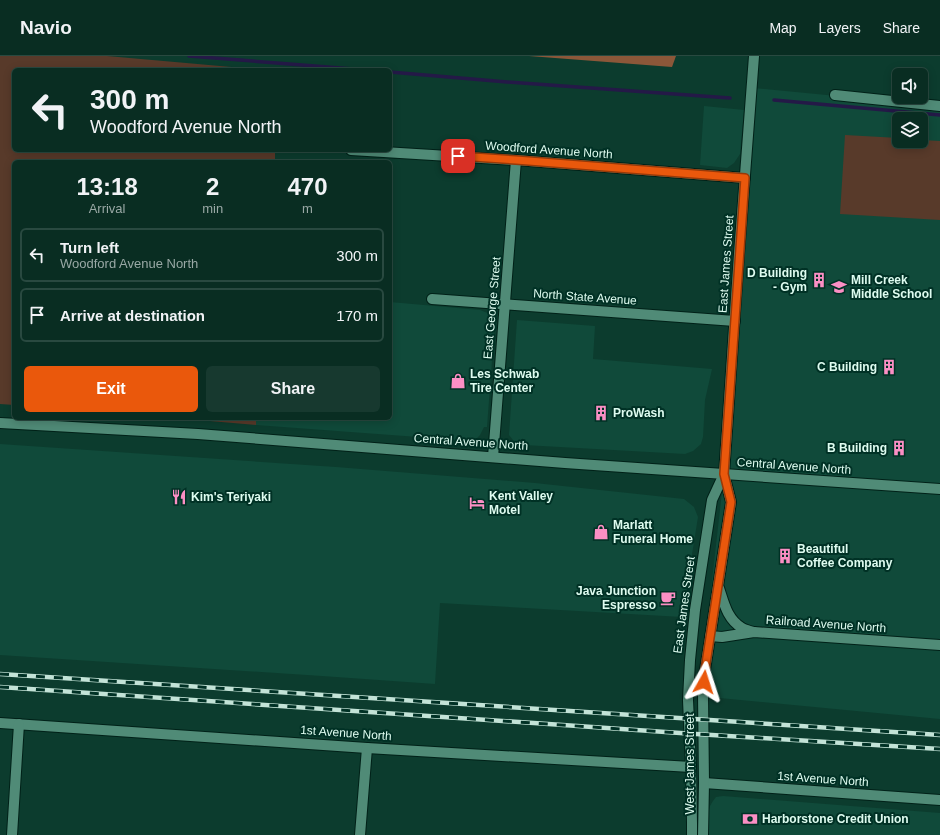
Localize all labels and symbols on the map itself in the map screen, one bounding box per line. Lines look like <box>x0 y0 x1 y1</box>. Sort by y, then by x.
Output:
pin <box>441 139 475 173</box>
street label: Woodford Avenue North <box>485 139 613 161</box>
street label: East James Street <box>716 214 736 313</box>
street label: East George Street <box>481 256 504 360</box>
place label: D Building - Gym <box>747 266 807 294</box>
building icon: D Building - Gym <box>810 271 828 289</box>
place label: Mill Creek Middle School <box>851 273 932 301</box>
school or university icon: Mill Creek Middle School <box>830 278 848 296</box>
street label: North State Avenue <box>533 286 638 308</box>
building icon: C Building <box>880 358 898 376</box>
place label: C Building <box>817 360 877 374</box>
place label: Les Schwab Tire Center <box>470 367 539 395</box>
shop icon: Les Schwab Tire Center <box>449 372 467 390</box>
building icon: ProWash <box>592 404 610 422</box>
place label: ProWash <box>613 406 665 420</box>
street label: Central Avenue North <box>413 431 529 453</box>
building icon: B Building <box>890 439 908 457</box>
place label: B Building <box>827 441 887 455</box>
street label: Central Avenue North <box>736 455 852 477</box>
restaurant icon: Kim's Teriyaki <box>170 488 188 506</box>
place label: Kent Valley Motel <box>489 489 553 517</box>
place label: Kim's Teriyaki <box>191 490 271 504</box>
hotel icon: Kent Valley Motel <box>468 494 486 512</box>
place label: Marlatt Funeral Home <box>613 518 693 546</box>
shop icon: Marlatt Funeral Home <box>592 523 610 541</box>
place label: Beautiful Coffee Company <box>797 542 893 570</box>
building icon: Beautiful Coffee Company <box>776 547 794 565</box>
street label: East James Street <box>670 555 698 655</box>
place label: Java Junction Espresso <box>576 584 656 612</box>
cafe icon: Java Junction Espresso <box>659 589 677 607</box>
street label: Railroad Avenue North <box>765 613 887 635</box>
position arrow <box>683 661 725 703</box>
street label: West James Street <box>683 713 697 815</box>
street label: 1st Avenue North <box>300 723 392 743</box>
street label: 1st Avenue North <box>777 769 869 789</box>
bank icon: Harborstone Credit Union <box>741 810 759 828</box>
place label: Harborstone Credit Union <box>762 812 909 826</box>

